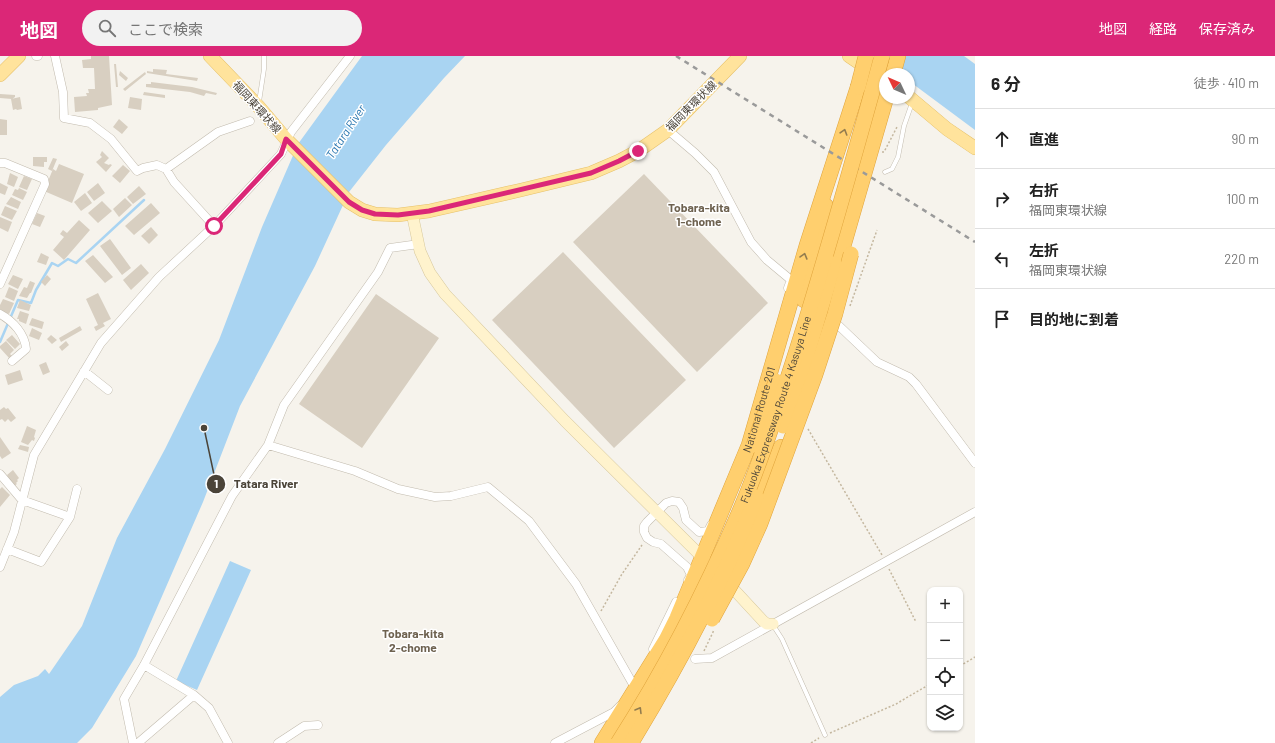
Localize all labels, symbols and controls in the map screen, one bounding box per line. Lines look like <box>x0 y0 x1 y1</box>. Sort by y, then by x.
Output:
search box <box>82 10 362 46</box>
icon: search <box>96 17 118 39</box>
text: 地図 <box>20 18 58 41</box>
text: ここで検索 <box>128 20 203 38</box>
text: 地図 <box>1099 20 1127 37</box>
text: 経路 <box>1149 20 1177 37</box>
text: 保存済み <box>1199 20 1255 37</box>
north arrow <box>879 68 915 104</box>
text: 6 分 <box>991 73 1021 93</box>
text: 徒歩 · 410 m <box>1194 75 1259 91</box>
street label: 福岡東環状線 <box>230 78 284 136</box>
street label: 福岡東環状線 <box>663 78 719 134</box>
water label: Tatara River <box>323 101 368 161</box>
icon: ahead <box>991 128 1013 150</box>
one-way arrow <box>839 129 848 136</box>
text: 直進 <box>1029 130 1059 148</box>
text: 90 m <box>1232 131 1259 147</box>
route end <box>629 142 647 160</box>
text: 右折 <box>1029 181 1059 199</box>
icon: right <box>991 188 1013 210</box>
text: 100 m <box>1226 191 1259 207</box>
district label: Tobara-kita 1-chome <box>668 200 730 228</box>
text: 福岡東環状線 <box>1029 202 1107 218</box>
route start <box>205 217 223 235</box>
text: 左折 <box>1029 241 1059 259</box>
icon: left <box>991 248 1013 270</box>
text: 220 m <box>1224 251 1259 267</box>
one-way arrow <box>799 253 808 260</box>
text: 福岡東環状線 <box>1029 262 1107 278</box>
icon: arrive <box>991 308 1013 330</box>
text: 目的地に到着 <box>1029 310 1119 328</box>
street label: Fukuoka Expressway Route 4 Kasuya Line <box>737 314 813 505</box>
street label: National Route 201 <box>740 365 777 454</box>
callout: Tatara River <box>206 472 306 496</box>
text: 1 <box>214 476 218 490</box>
text: Tatara River <box>234 476 299 490</box>
map controls <box>927 587 963 731</box>
button: + <box>927 587 963 623</box>
button: − <box>927 623 963 659</box>
district label: Tobara-kita 2-chome <box>382 626 444 654</box>
button: locate <box>927 659 963 695</box>
button: layers <box>927 695 963 731</box>
one-way arrow <box>634 707 641 714</box>

